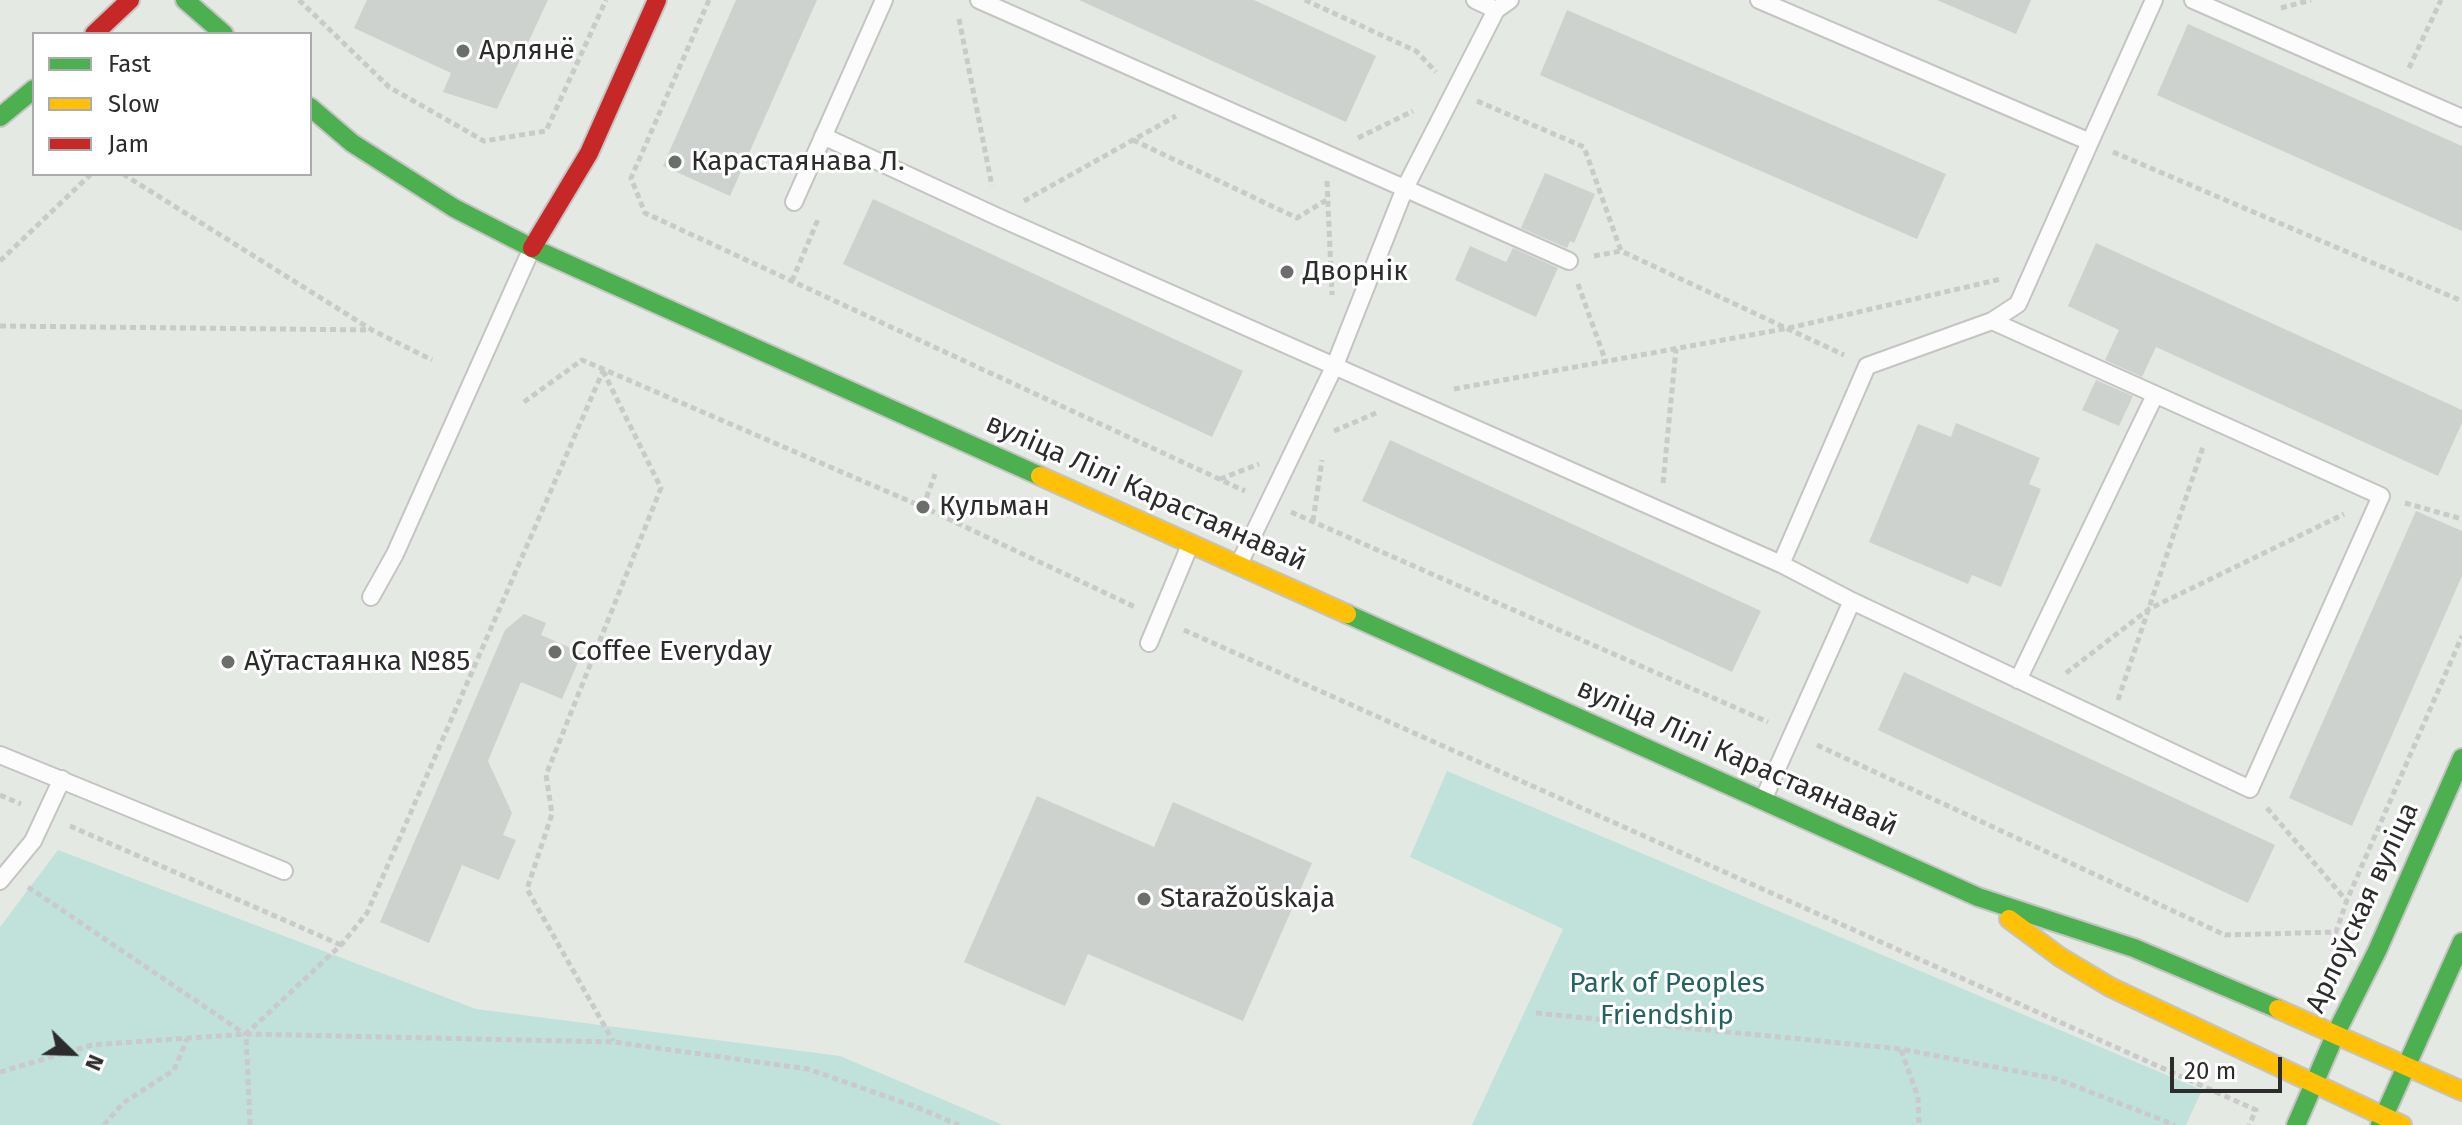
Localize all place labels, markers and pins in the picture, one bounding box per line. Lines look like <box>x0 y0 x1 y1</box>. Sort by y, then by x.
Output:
place label: Арлянё <box>479 34 575 68</box>
marker: Арлянё <box>454 42 472 60</box>
place label: Карастаянава Л. <box>691 145 905 179</box>
marker: Карастаянава Л. <box>666 153 684 171</box>
place label: Дворнік <box>1303 255 1408 289</box>
marker: Дворнік <box>1278 263 1296 281</box>
place label: Кульман <box>939 490 1050 524</box>
marker: Кульман <box>914 498 932 516</box>
place label: Coffee Everyday <box>571 635 772 669</box>
marker: Coffee Everyday <box>546 643 564 661</box>
place label: Аўтастаянка №85 <box>244 645 470 679</box>
marker: Аўтастаянка №85 <box>219 653 237 671</box>
place label: Staražoŭskaja <box>1160 882 1335 916</box>
marker: Staražoŭskaja <box>1135 890 1153 908</box>

